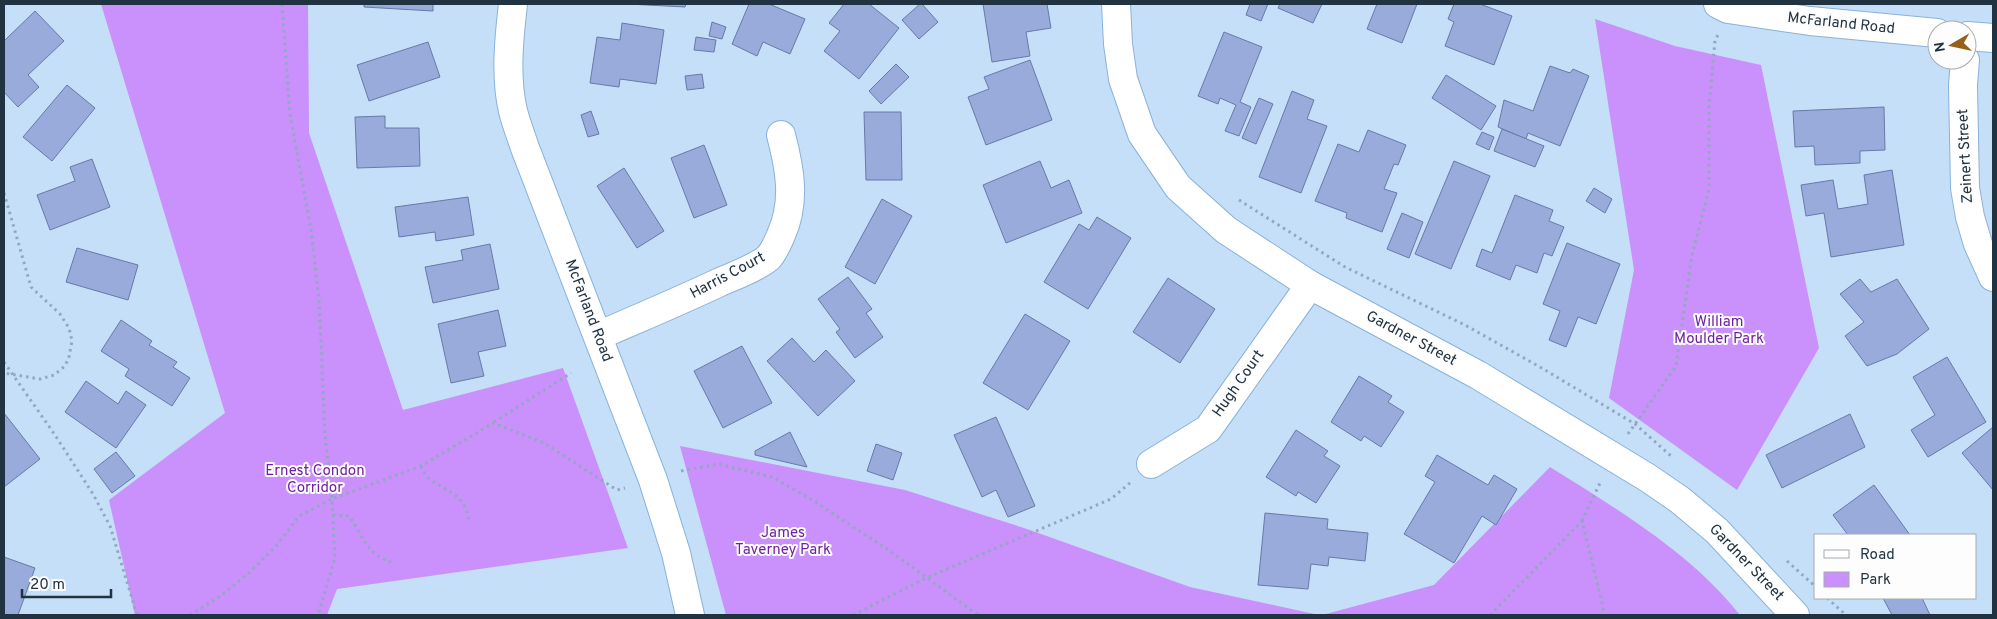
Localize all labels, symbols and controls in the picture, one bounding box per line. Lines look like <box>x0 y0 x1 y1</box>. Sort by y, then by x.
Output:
street label: McFarland Road <box>1786 9 1896 39</box>
north arrow <box>1927 20 1977 70</box>
text: N <box>1931 40 1950 53</box>
street label: Zeinert Street <box>1954 108 1978 204</box>
street label: Harris Court <box>687 248 769 304</box>
street label: McFarland Road <box>560 257 616 365</box>
street label: Gardner Street <box>1362 307 1460 371</box>
park label: William Moulder Park <box>1674 313 1764 349</box>
street label: Hugh Court <box>1209 347 1269 421</box>
park label: Ernest Condon Corridor <box>265 462 365 498</box>
street label: Gardner Street <box>1704 520 1788 606</box>
park label: James Taverney Park <box>735 524 831 560</box>
legend <box>1814 534 1977 599</box>
text: Road <box>1860 546 1895 565</box>
scale bar <box>22 566 111 598</box>
text: Park <box>1860 571 1891 590</box>
text: 20 m <box>30 576 65 595</box>

